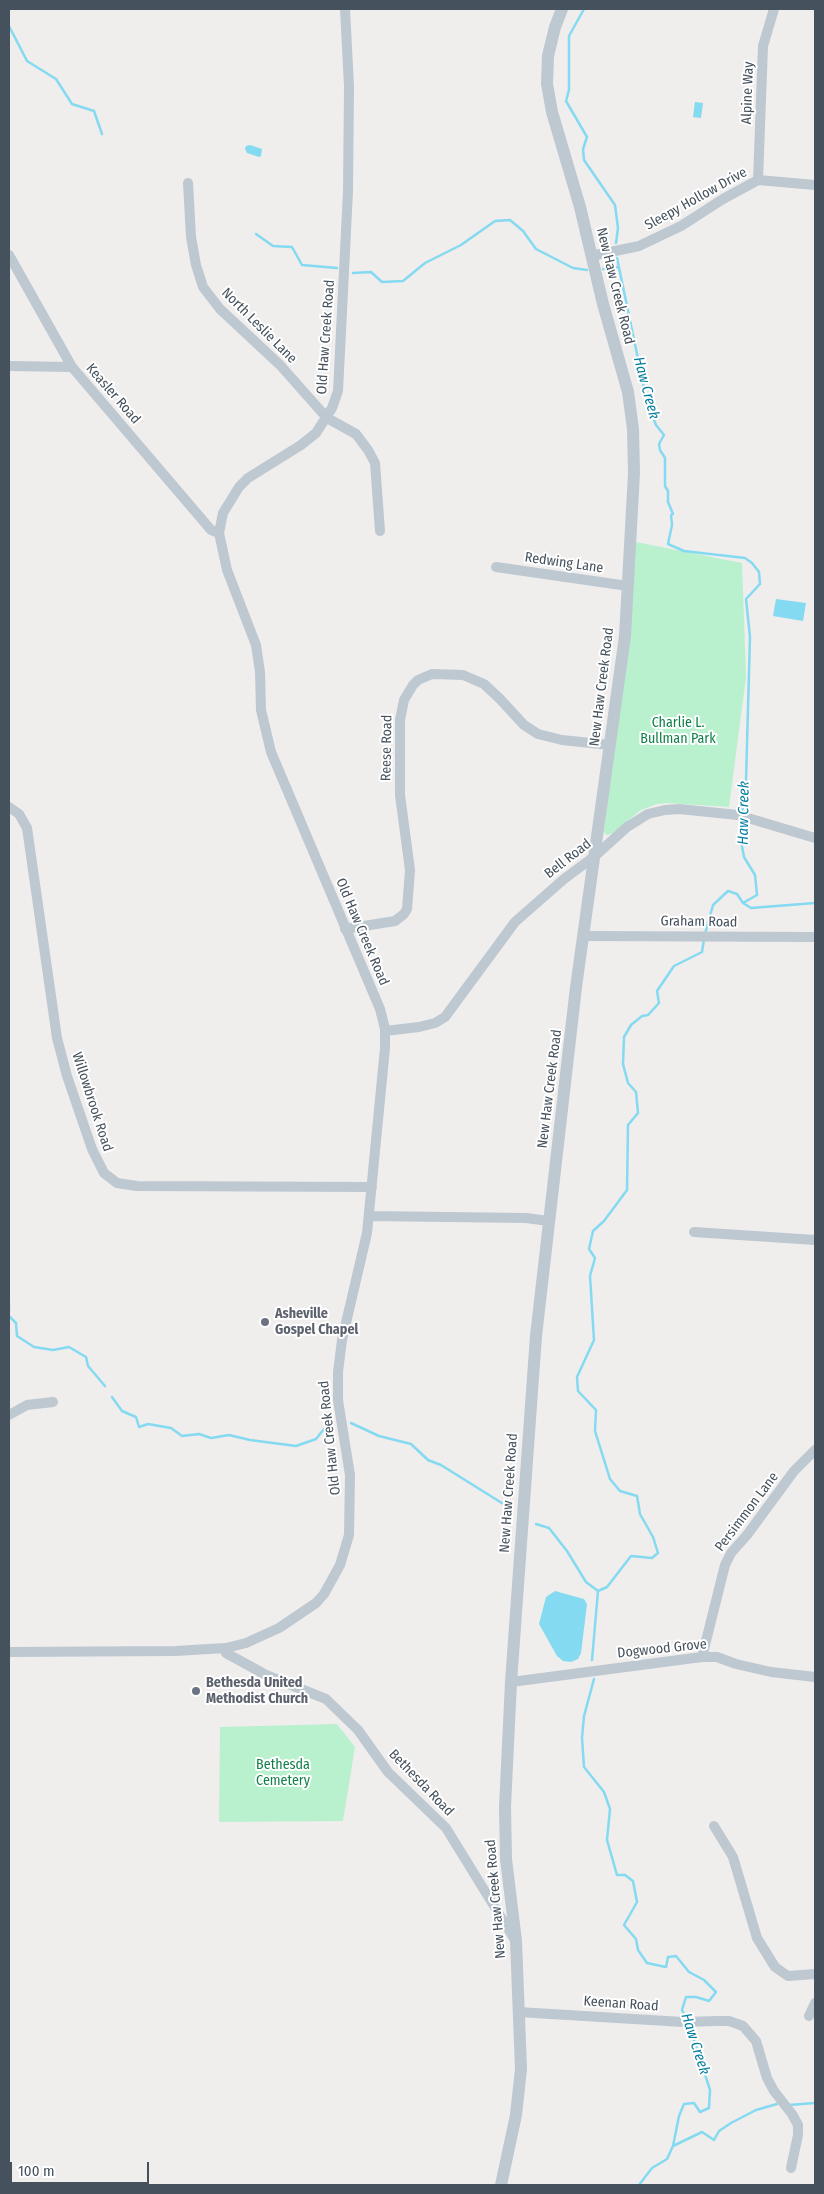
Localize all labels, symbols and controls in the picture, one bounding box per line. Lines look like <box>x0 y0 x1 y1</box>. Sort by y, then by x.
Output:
street label: Alpine Way <box>739 61 757 125</box>
street label: Sleepy Hollow Drive <box>642 164 750 234</box>
street label: New Haw Creek Road <box>592 226 638 346</box>
street label: Old Haw Creek Road <box>314 279 338 395</box>
street label: North Leslie Lane <box>218 285 300 367</box>
water label: Haw Creek <box>629 355 663 421</box>
street label: Keasler Road <box>82 360 144 428</box>
street label: Redwing Lane <box>524 549 604 577</box>
street label: New Haw Creek Road <box>586 627 618 747</box>
street label: Reese Road <box>378 715 396 781</box>
park label: Charlie L. Bullman Park <box>640 715 716 748</box>
water label: Haw Creek <box>734 781 754 845</box>
street label: Bell Road <box>541 836 595 882</box>
street label: Old Haw Creek Road <box>332 876 392 988</box>
street label: Graham Road <box>661 913 737 931</box>
street label: New Haw Creek Road <box>534 1029 566 1149</box>
street label: Willowbrook Road <box>68 1050 116 1154</box>
place label: Asheville Gospel Chapel <box>275 1306 358 1338</box>
marker: Asheville Gospel Chapel <box>259 1316 271 1328</box>
street label: Old Haw Creek Road <box>316 1380 344 1496</box>
street label: New Haw Creek Road <box>496 1433 522 1553</box>
street label: Persimmon Lane <box>712 1469 782 1555</box>
street label: Dogwood Grove <box>617 1636 707 1662</box>
place label: Bethesda United Methodist Church <box>206 1675 308 1708</box>
marker: Bethesda United Methodist Church <box>190 1685 202 1697</box>
street label: Bethesda Road <box>385 1746 457 1820</box>
park label: Bethesda Cemetery <box>256 1757 310 1790</box>
street label: New Haw Creek Road <box>482 1839 510 1959</box>
street label: Keenan Road <box>583 1993 659 2015</box>
water label: Haw Creek <box>677 2011 713 2077</box>
scale bar <box>12 2152 151 2184</box>
text: 100 m <box>18 2162 55 2180</box>

